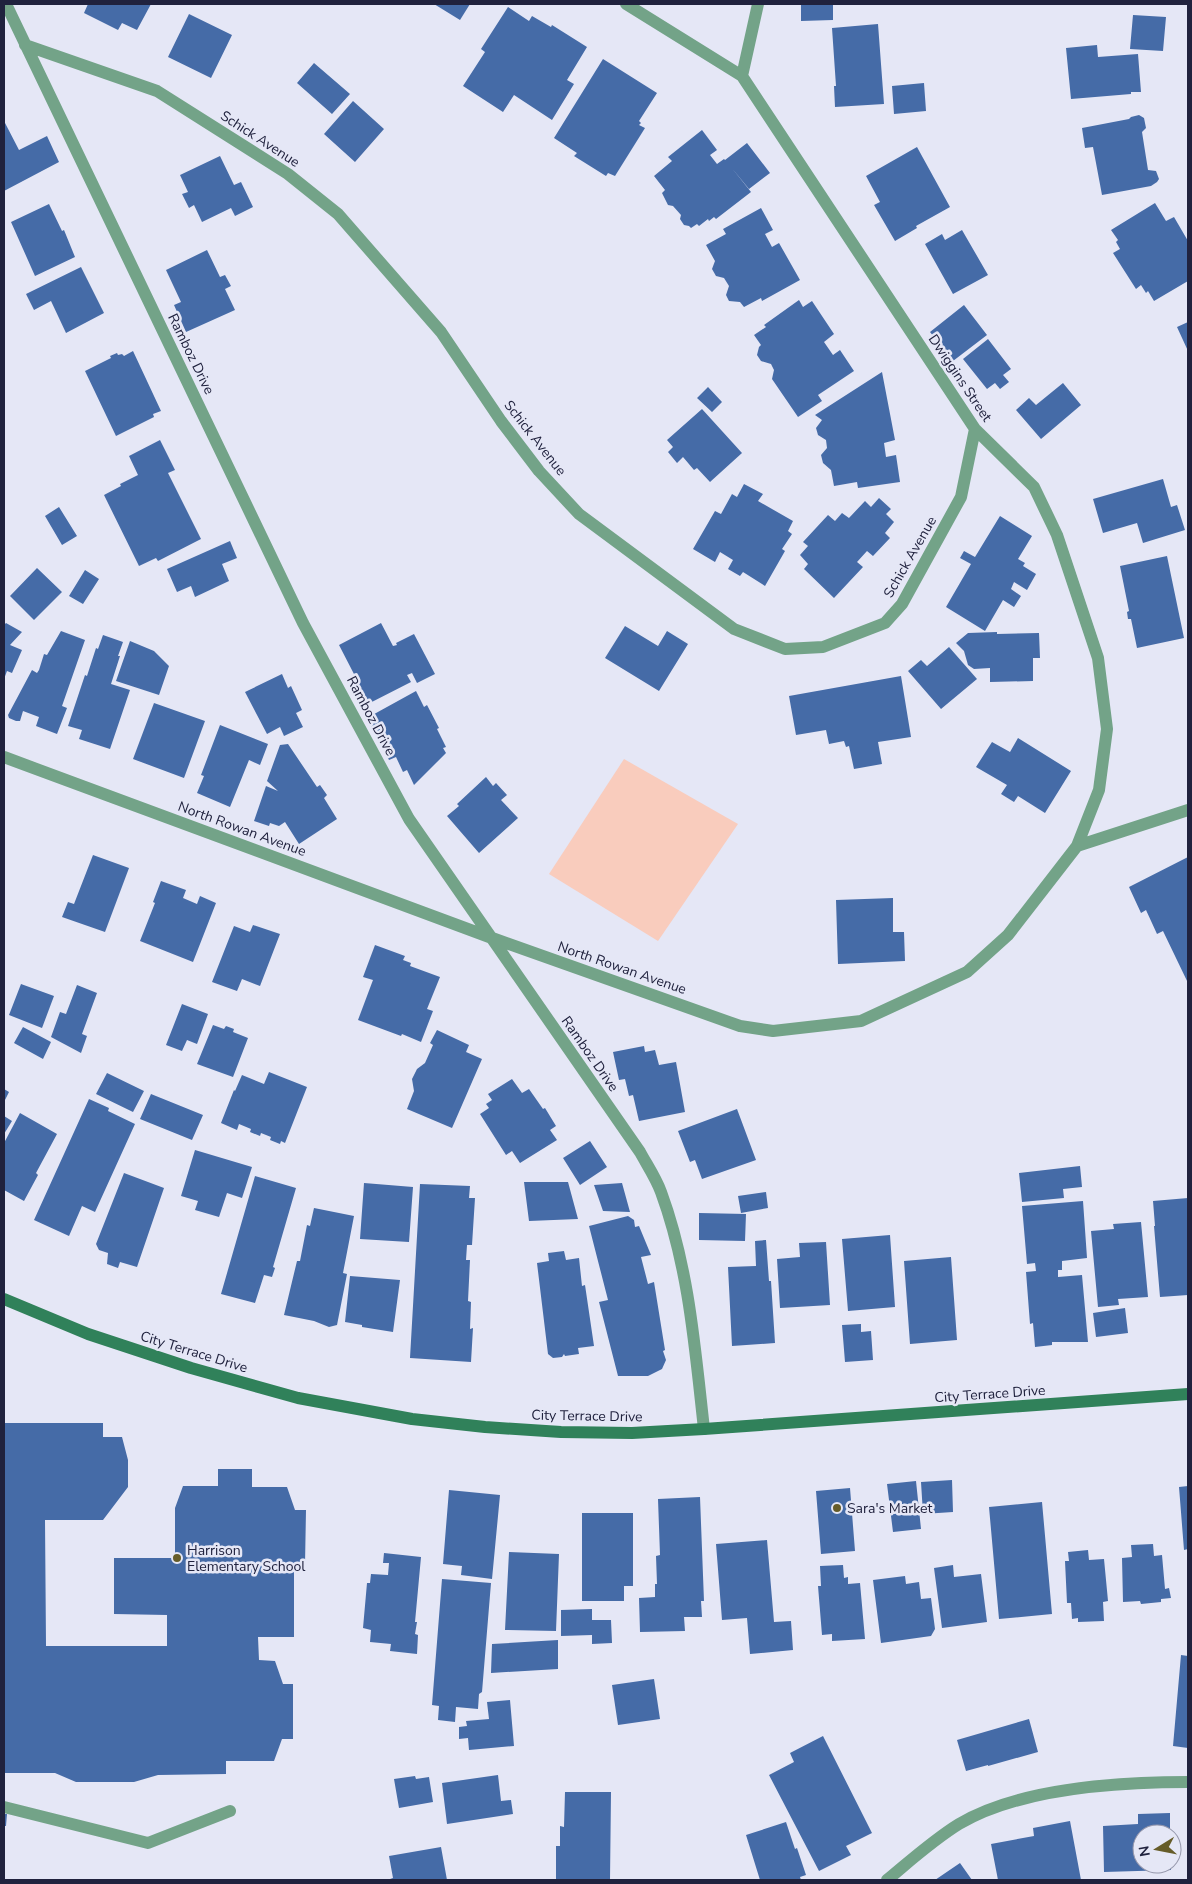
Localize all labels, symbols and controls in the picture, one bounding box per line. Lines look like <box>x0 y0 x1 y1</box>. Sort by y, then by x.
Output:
street label: Schick Avenue <box>217 106 303 172</box>
street label: Ramboz Drive <box>163 310 219 398</box>
street label: Dwiggins Street <box>924 331 996 425</box>
street label: Schick Avenue <box>499 396 571 480</box>
street label: Schick Avenue <box>879 513 941 601</box>
street label: Ramboz Drive <box>342 673 400 759</box>
street label: North Rowan Avenue <box>175 797 309 861</box>
street label: North Rowan Avenue <box>555 937 689 999</box>
street label: Ramboz Drive <box>557 1013 623 1095</box>
street label: City Terrace Drive <box>138 1327 250 1377</box>
street label: City Terrace Drive <box>934 1381 1046 1407</box>
street label: City Terrace Drive <box>531 1406 643 1426</box>
place label: Sara's Market <box>847 1499 932 1518</box>
marker: Sara's Market <box>831 1502 843 1514</box>
place label: Harrison Elementary School <box>187 1541 306 1576</box>
marker: Harrison Elementary School <box>171 1552 183 1564</box>
north arrow <box>1132 1824 1182 1874</box>
text: N <box>1134 1844 1155 1858</box>

